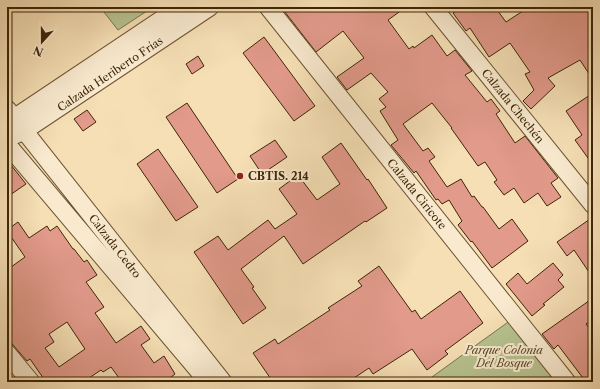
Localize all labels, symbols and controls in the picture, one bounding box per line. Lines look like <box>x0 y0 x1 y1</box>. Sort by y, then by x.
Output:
north arrow <box>22 22 62 62</box>
street label: Calzada Heriberto Frías <box>55 33 166 115</box>
text: N <box>31 43 45 60</box>
street label: Calzada Chechén <box>479 66 547 146</box>
street label: Calzada Ciricote <box>384 156 450 232</box>
place label: CBTIS. 214 <box>248 169 309 183</box>
marker: CBTIS. 214 <box>235 171 245 181</box>
street label: Calzada Cedro <box>86 211 144 281</box>
park label: Parque Colonia Del Bosque <box>464 343 543 370</box>

